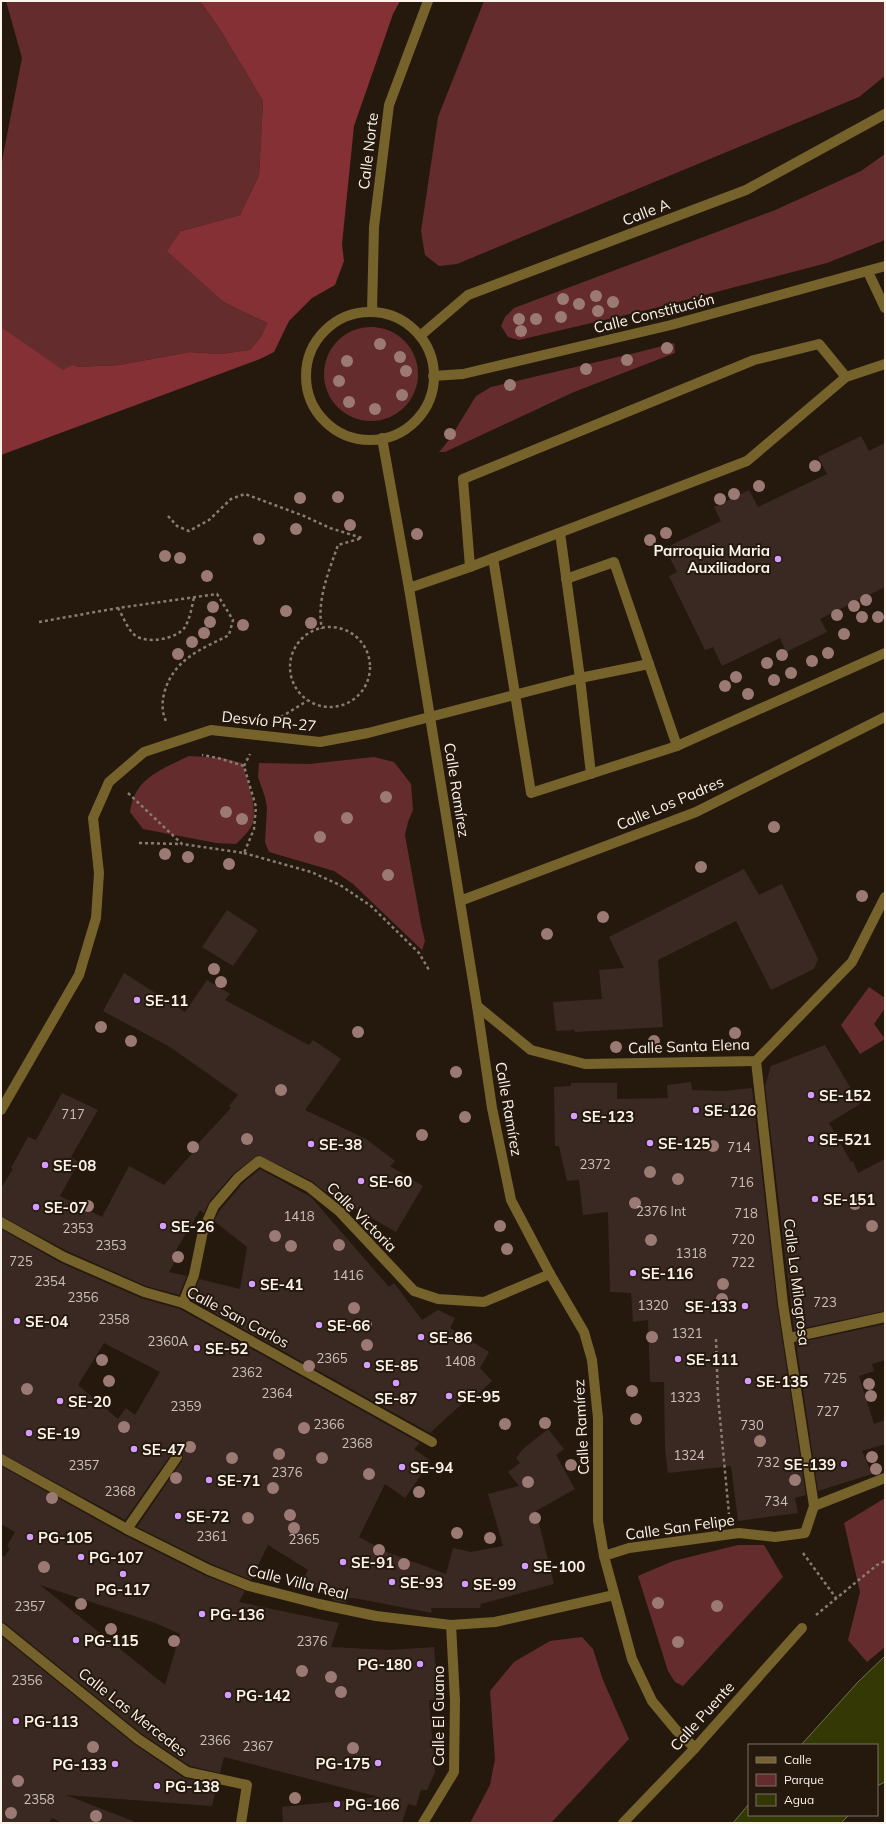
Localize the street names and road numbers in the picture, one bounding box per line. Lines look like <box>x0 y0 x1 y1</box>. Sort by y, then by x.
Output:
street label: Calle Norte <box>354 112 382 190</box>
street label: Calle A <box>620 194 672 230</box>
street label: Calle Constitución <box>592 289 716 337</box>
street label: Desvío PR-27 <box>221 707 317 735</box>
street label: Calle Ramírez <box>440 741 474 839</box>
street label: Calle Los Padres <box>614 772 726 834</box>
street label: Calle Santa Elena <box>628 1034 750 1058</box>
street label: Calle Ramírez <box>491 1060 527 1158</box>
street label: Calle Victoria <box>323 1178 401 1256</box>
street label: Calle La Milagrosa <box>780 1217 814 1347</box>
street label: Calle San Carlos <box>184 1282 292 1352</box>
street label: Calle Ramírez <box>569 1379 593 1475</box>
street label: Calle San Felipe <box>624 1510 736 1544</box>
street label: Calle Villa Real <box>246 1560 350 1604</box>
street label: Calle Las Mercedes <box>75 1664 191 1760</box>
street label: Calle El Guano <box>429 1666 448 1766</box>
street label: Calle Puente <box>666 1677 738 1755</box>

